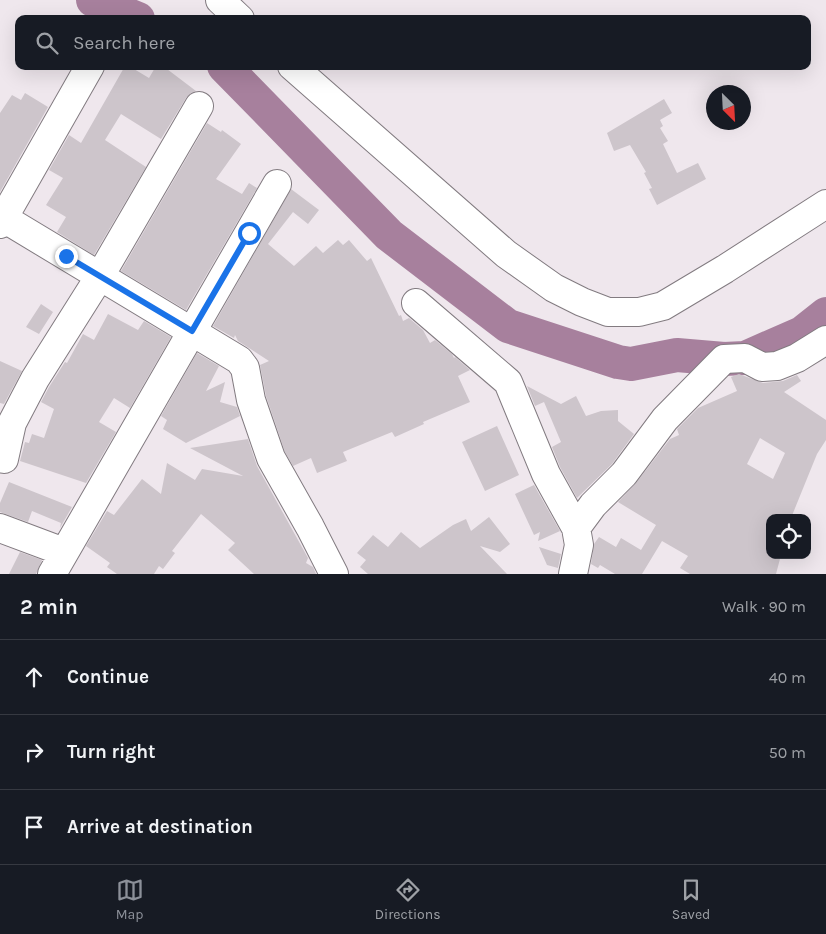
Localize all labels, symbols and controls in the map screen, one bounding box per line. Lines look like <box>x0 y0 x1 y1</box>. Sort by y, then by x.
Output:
search box <box>15 15 811 70</box>
icon: search <box>33 29 61 57</box>
text: Search here <box>73 32 175 54</box>
north arrow <box>706 85 751 130</box>
route start <box>238 222 261 245</box>
route end <box>55 245 78 268</box>
map controls <box>766 514 811 559</box>
button: locate <box>766 514 811 559</box>
text: 2 min <box>20 595 78 619</box>
text: Walk · 90 m <box>722 597 806 616</box>
icon: ahead <box>20 663 48 691</box>
text: Continue <box>67 666 149 688</box>
text: 40 m <box>769 668 806 687</box>
icon: right <box>20 738 48 766</box>
text: Turn right <box>67 741 156 763</box>
text: 50 m <box>769 743 806 762</box>
icon: arrive <box>20 813 48 841</box>
text: Arrive at destination <box>67 816 253 838</box>
tab: Map <box>116 876 144 923</box>
tab: Directions <box>375 876 441 923</box>
tab: Saved <box>672 876 710 923</box>

